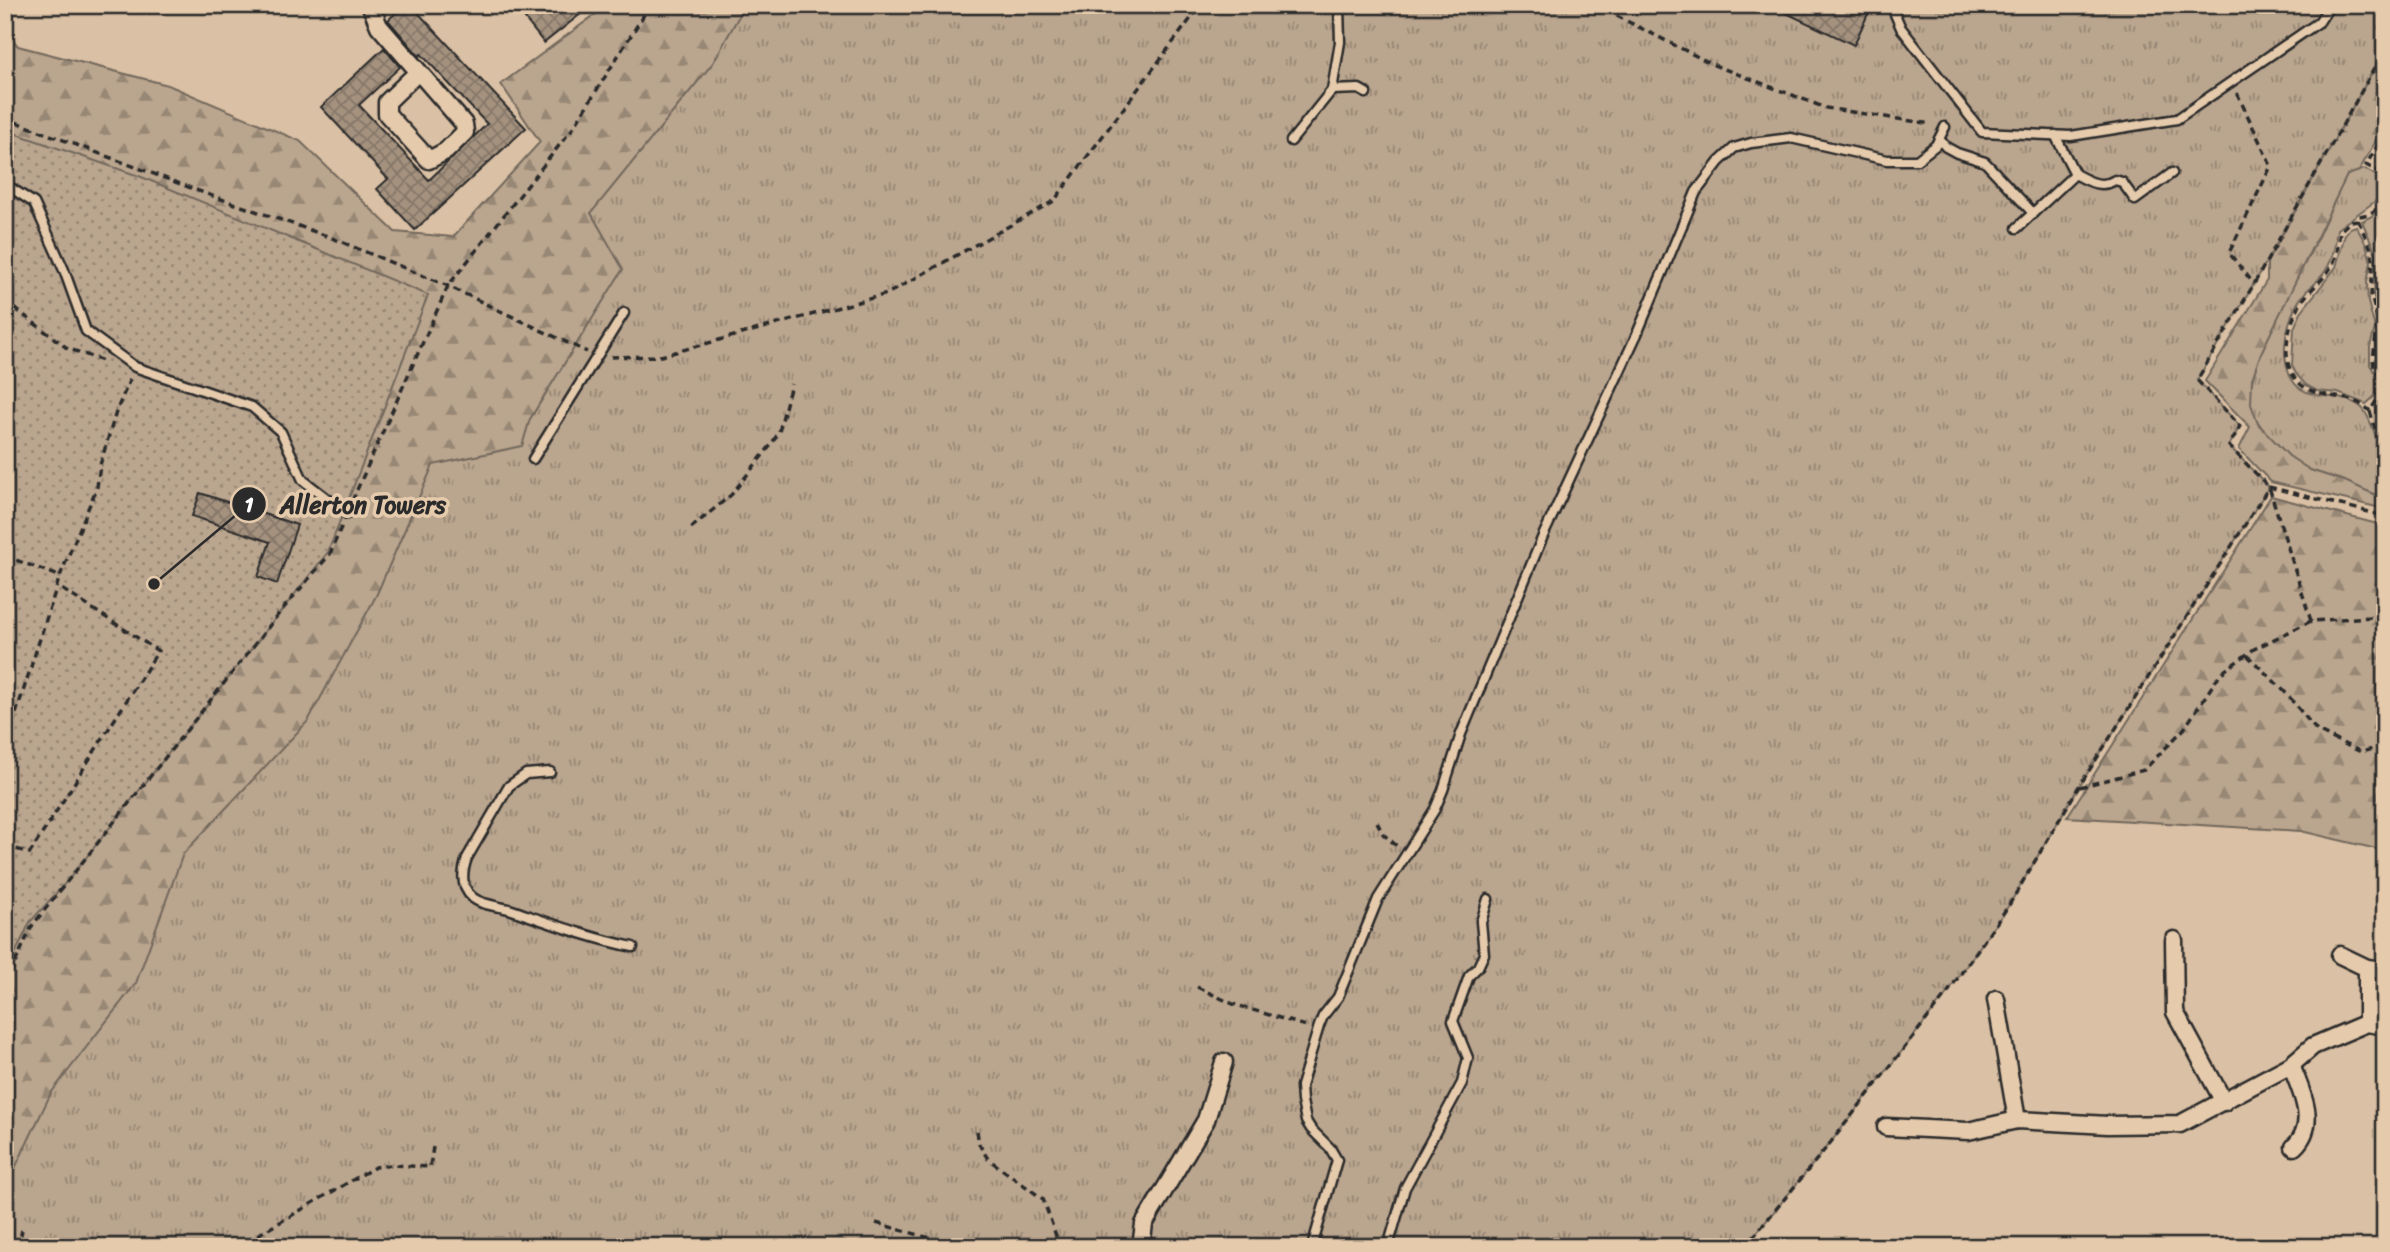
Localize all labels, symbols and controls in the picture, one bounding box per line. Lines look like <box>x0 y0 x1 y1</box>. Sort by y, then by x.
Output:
callout: Allerton Towers <box>231 482 459 527</box>
text: Allerton Towers <box>279 484 447 526</box>
text: 1 <box>244 486 254 524</box>

